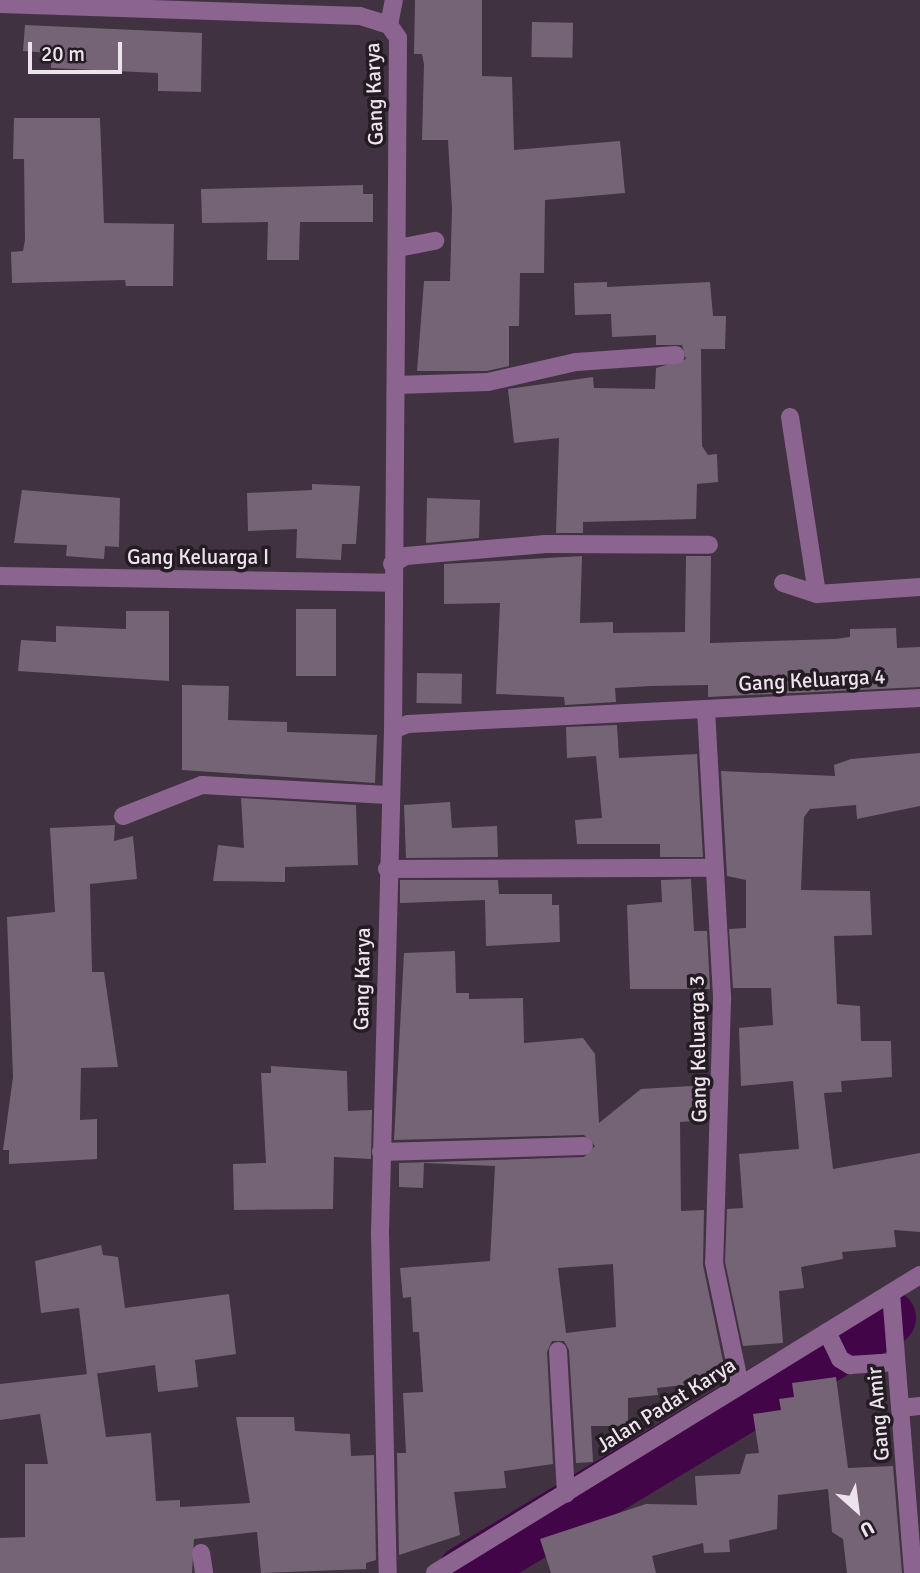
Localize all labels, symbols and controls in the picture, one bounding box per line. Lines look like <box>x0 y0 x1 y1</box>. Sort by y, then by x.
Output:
scale bar <box>32 28 126 72</box>
text: 20 m <box>41 41 85 67</box>
street label: Gang Karya <box>360 42 388 146</box>
street label: Gang Keluarga I <box>127 544 269 570</box>
street label: Gang Keluarga 4 <box>738 664 886 696</box>
street label: Gang Karya <box>349 927 375 1031</box>
street label: Gang Keluarga 3 <box>684 975 712 1123</box>
street label: Jalan Padat Karya <box>592 1352 740 1458</box>
street label: Gang Amir <box>861 1366 895 1462</box>
north arrow <box>822 1475 892 1545</box>
text: U <box>856 1515 878 1542</box>

